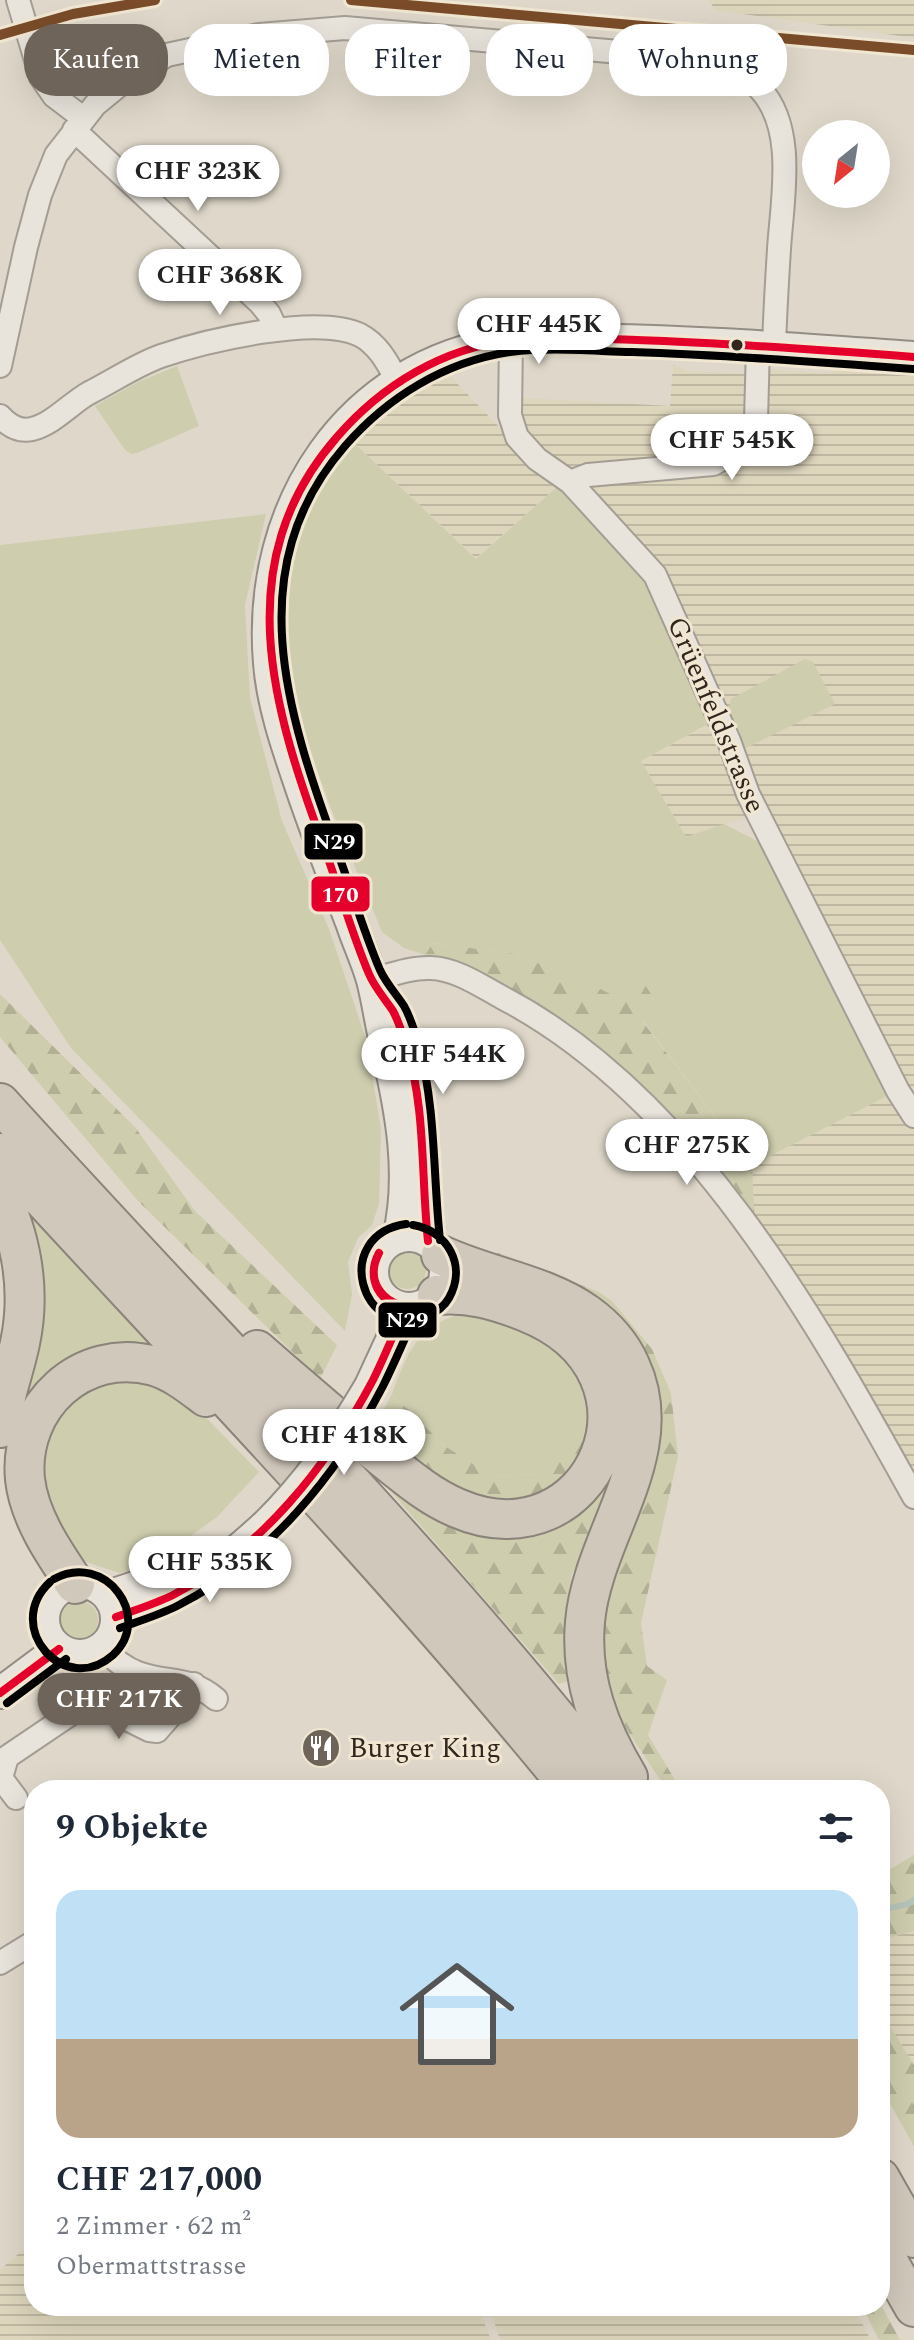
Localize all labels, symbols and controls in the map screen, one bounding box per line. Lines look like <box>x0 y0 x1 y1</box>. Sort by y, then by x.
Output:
chip: Kaufen <box>24 24 168 96</box>
chip: Mieten <box>184 24 329 96</box>
chip: Filter <box>345 24 470 96</box>
chip: Neu <box>486 24 593 96</box>
chip: Wohnung <box>609 24 787 96</box>
north arrow <box>802 120 890 208</box>
map controls <box>802 120 890 208</box>
pin: CHF 323K <box>115 145 281 213</box>
text: CHF 323K <box>134 151 262 191</box>
pin: CHF 368K <box>137 249 303 317</box>
text: CHF 368K <box>156 255 284 295</box>
pin: CHF 445K <box>456 298 622 366</box>
text: CHF 445K <box>475 304 603 344</box>
unlabelled marker <box>729 337 745 353</box>
pin: CHF 545K <box>649 414 815 482</box>
text: CHF 545K <box>668 420 796 460</box>
street label: Grüenfeldstrasse <box>655 610 777 820</box>
line badge: N29 <box>303 822 364 861</box>
text: N29 <box>313 826 355 859</box>
line badge: 170 <box>310 875 371 913</box>
text: 170 <box>321 879 359 912</box>
pin: CHF 544K <box>360 1028 526 1096</box>
text: CHF 544K <box>379 1034 507 1074</box>
pin: CHF 275K <box>604 1119 770 1187</box>
text: CHF 275K <box>623 1125 751 1165</box>
line badge: N29 <box>377 1301 438 1339</box>
text: N29 <box>386 1304 428 1337</box>
pin: CHF 418K <box>261 1409 427 1477</box>
text: CHF 418K <box>280 1415 408 1455</box>
pin: CHF 535K <box>127 1536 293 1604</box>
text: CHF 535K <box>146 1542 274 1582</box>
pin: CHF 217K <box>36 1673 202 1741</box>
text: CHF 217K <box>55 1679 183 1719</box>
restaurant icon: Burger King <box>300 1727 342 1769</box>
place label: Burger King <box>349 1727 501 1770</box>
text: 9 Objekte <box>56 1802 208 1854</box>
icon: filters <box>814 1806 858 1850</box>
icon: home <box>385 1942 529 2086</box>
text: CHF 217,000 <box>56 2154 262 2206</box>
text: 2 Zimmer · 62 m² <box>56 2206 251 2246</box>
text: Obermattstrasse <box>56 2246 246 2286</box>

